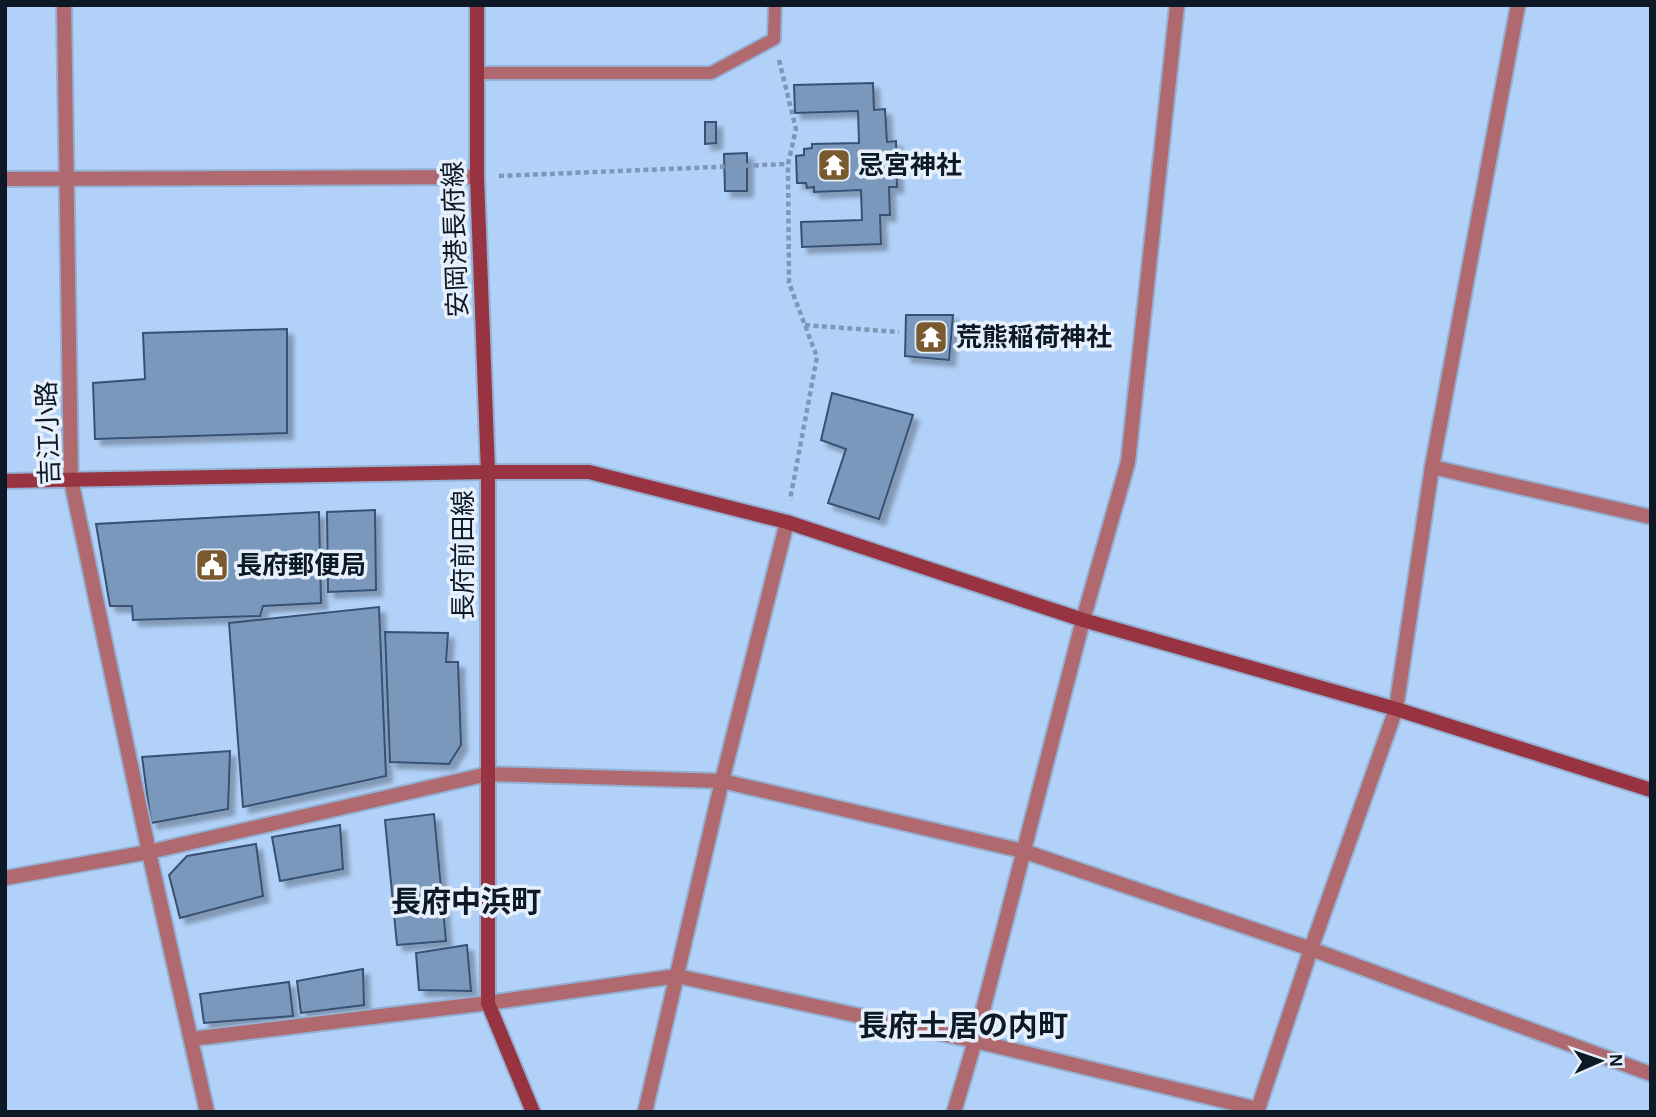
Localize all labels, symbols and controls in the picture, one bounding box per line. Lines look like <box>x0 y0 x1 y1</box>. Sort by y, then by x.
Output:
temple icon: 忌宮神社 <box>815 146 853 184</box>
place label: 忌宮神社 <box>858 151 962 179</box>
street label: 安岡港長府線 <box>439 161 472 317</box>
temple icon: 荒熊稲荷神社 <box>912 318 950 356</box>
place label: 荒熊稲荷神社 <box>956 323 1112 351</box>
street label: 吉江小路 <box>33 381 64 485</box>
street label: 長府前田線 <box>450 490 477 620</box>
public building icon: 長府郵便局 <box>193 546 231 584</box>
place label: 長府郵便局 <box>236 552 366 579</box>
district label: 長府中浜町 <box>391 886 541 918</box>
district label: 長府土居の内町 <box>858 1010 1068 1042</box>
north arrow <box>1565 1026 1635 1096</box>
text: N <box>1606 1054 1625 1067</box>

